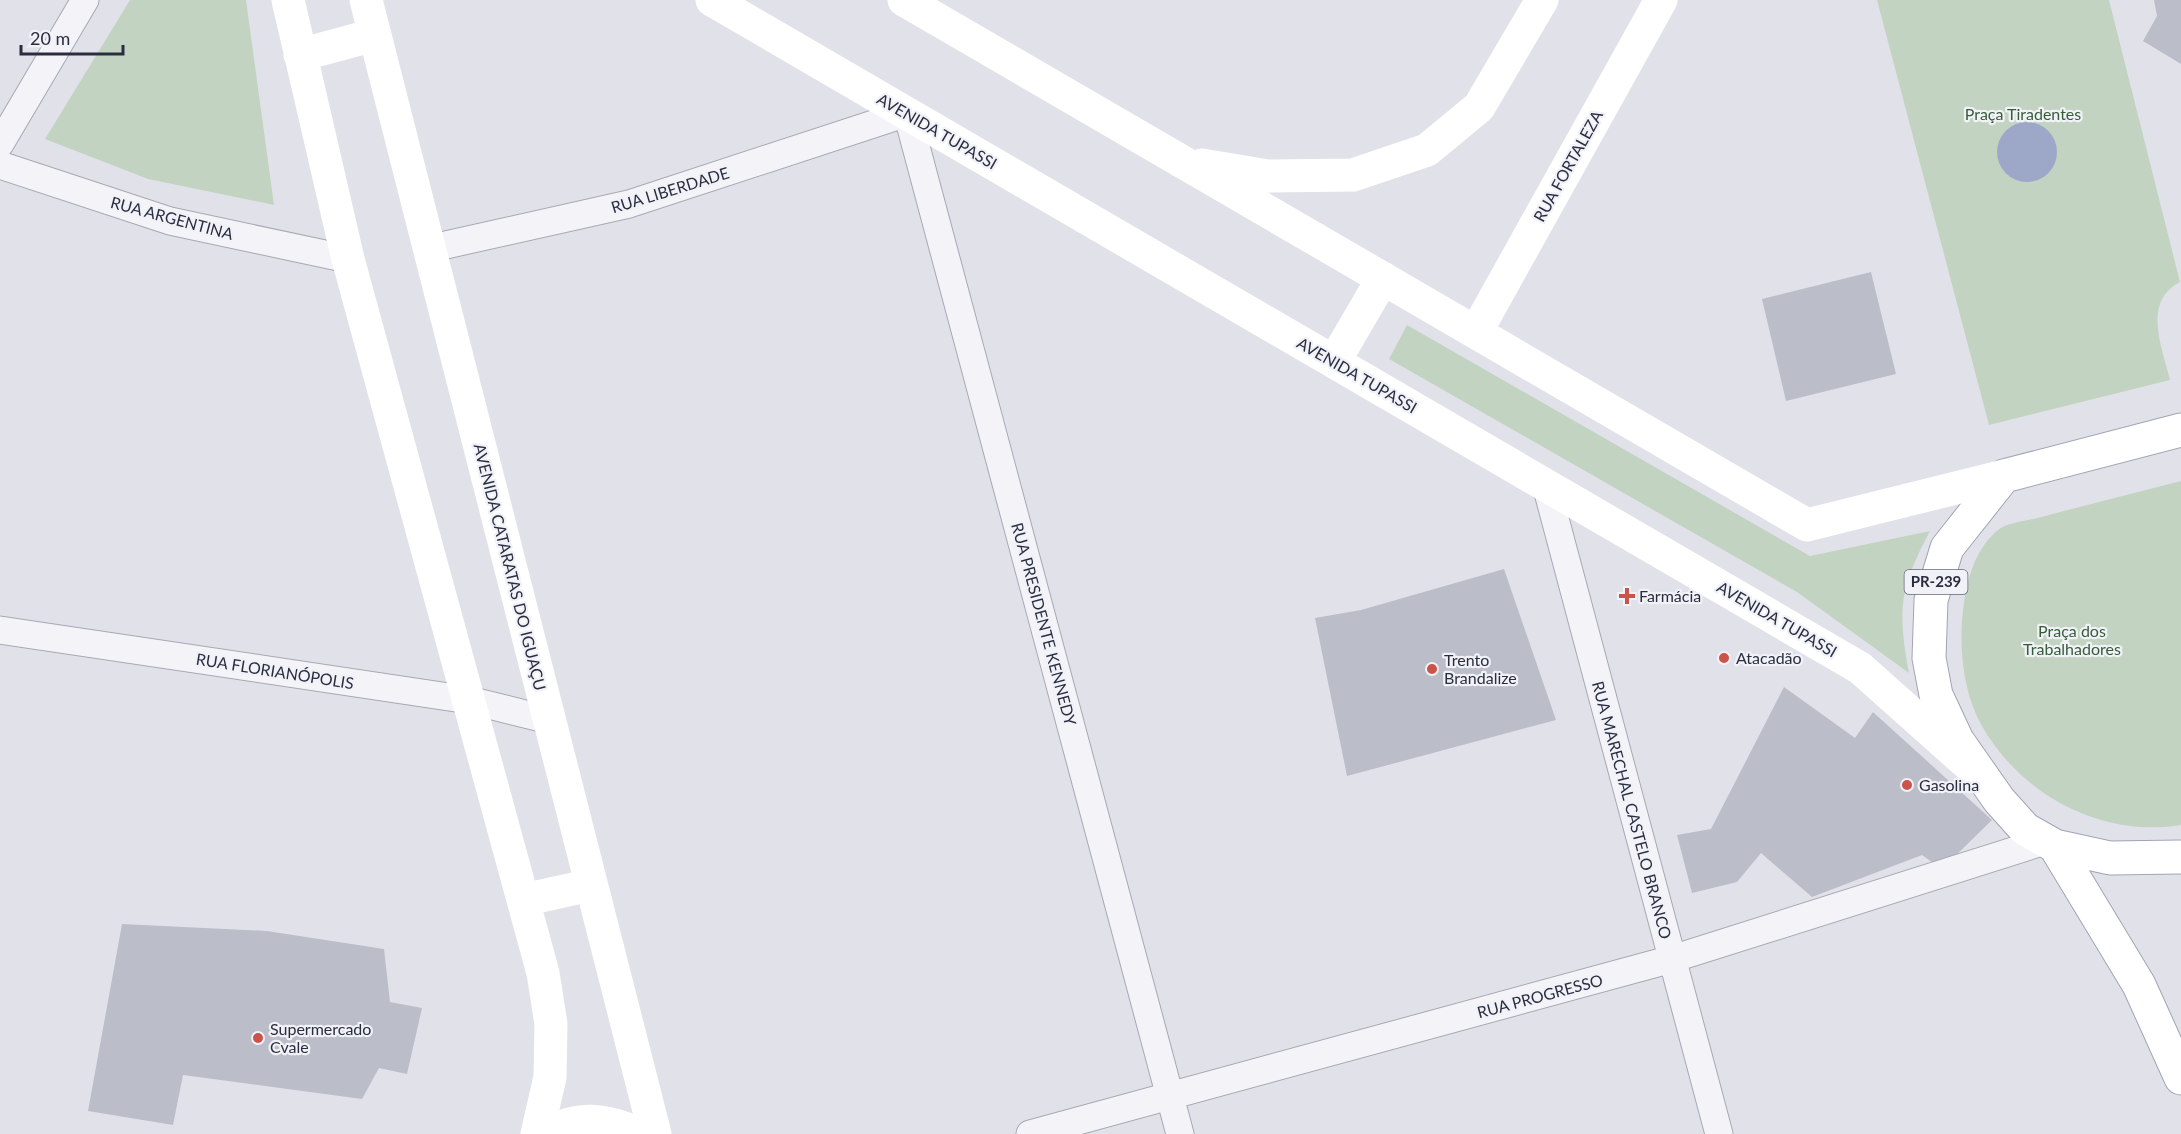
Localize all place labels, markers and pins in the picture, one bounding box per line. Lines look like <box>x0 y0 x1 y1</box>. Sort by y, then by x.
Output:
place label: Farmácia <box>1639 586 1701 605</box>
marker: Farmácia <box>1620 589 1634 603</box>
place label: Atacadão <box>1736 648 1802 667</box>
place label: Trento Brandalize <box>1444 650 1517 687</box>
marker: Atacadão <box>1717 651 1731 665</box>
marker: Trento Brandalize <box>1425 662 1439 676</box>
place label: Gasolina <box>1919 775 1979 794</box>
marker: Gasolina <box>1900 778 1914 792</box>
place label: Supermercado Cvale <box>270 1019 371 1056</box>
marker: Supermercado Cvale <box>251 1031 265 1045</box>

